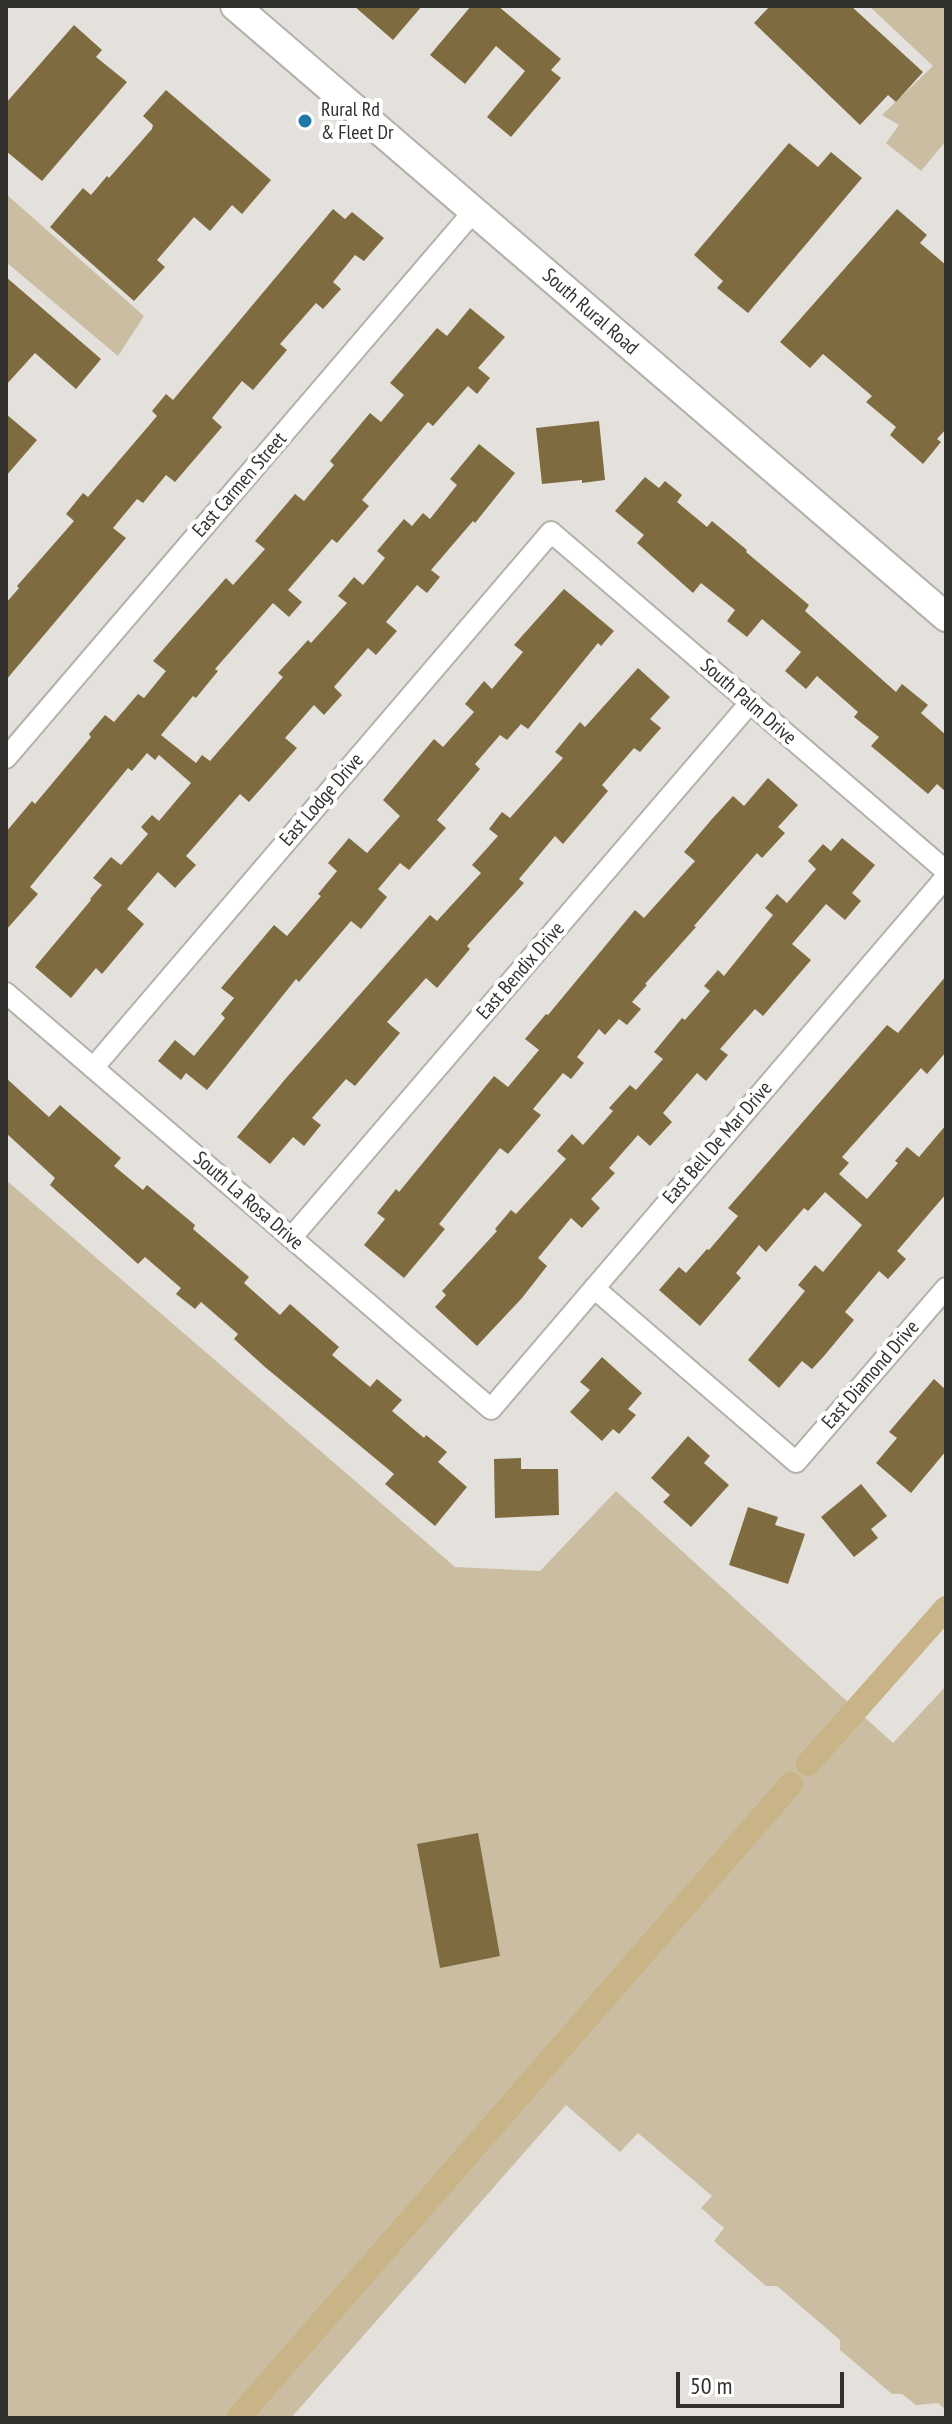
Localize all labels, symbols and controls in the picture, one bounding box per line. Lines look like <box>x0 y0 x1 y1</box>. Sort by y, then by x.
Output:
place label: Rural Rd & Fleet Dr <box>321 98 393 145</box>
marker: Rural Rd & Fleet Dr <box>296 112 314 130</box>
street label: South Rural Road <box>537 264 643 360</box>
street label: East Carmen Street <box>188 428 292 542</box>
street label: South Palm Drive <box>695 654 801 750</box>
street label: East Lodge Drive <box>275 749 369 851</box>
street label: East Bendix Drive <box>472 917 570 1025</box>
street label: East Bell De Mar Drive <box>658 1077 778 1209</box>
street label: South La Rosa Drive <box>188 1147 308 1255</box>
street label: East Diamond Drive <box>817 1316 925 1434</box>
scale bar <box>680 2356 848 2406</box>
text: 50 m <box>690 2370 732 2401</box>

